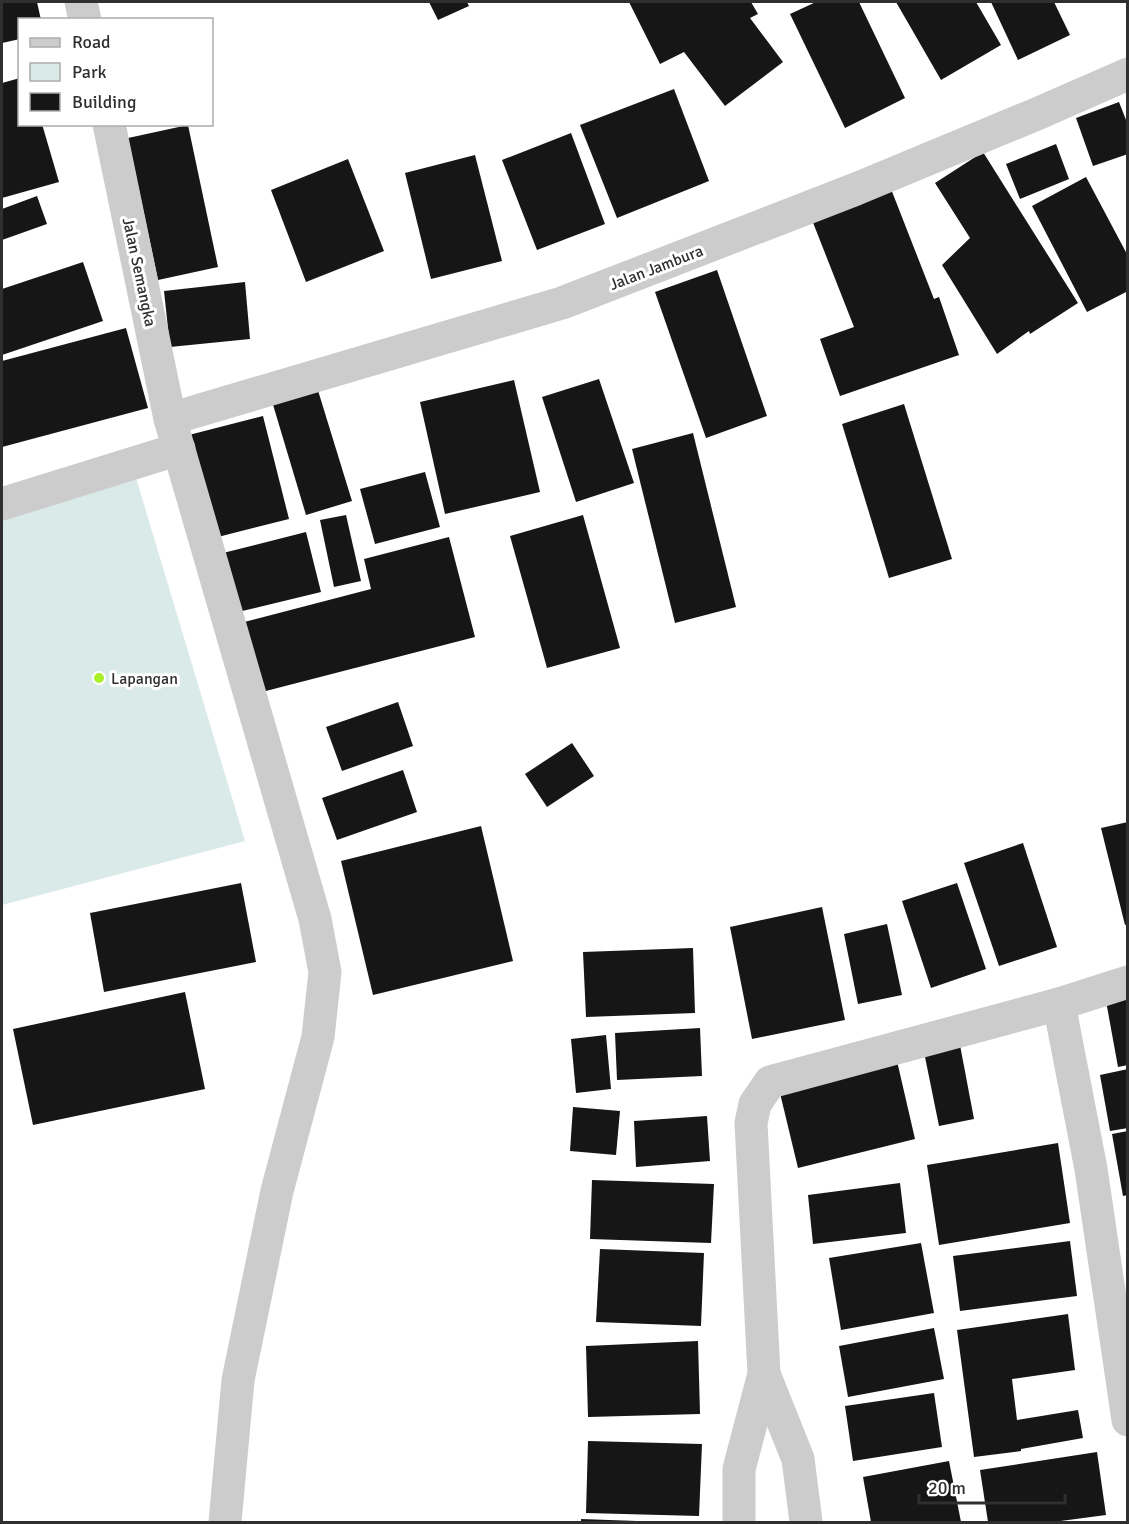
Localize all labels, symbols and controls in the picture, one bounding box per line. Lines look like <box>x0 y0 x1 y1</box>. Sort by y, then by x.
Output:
legend <box>18 18 213 126</box>
text: Road <box>72 31 111 53</box>
text: Park <box>72 61 107 83</box>
text: Building <box>72 91 136 113</box>
street label: Jalan Semangka <box>118 216 160 329</box>
street label: Jalan Jambura <box>607 241 706 295</box>
place label: Lapangan <box>111 669 178 689</box>
marker: Lapangan <box>92 671 106 685</box>
scale bar <box>919 1467 1064 1505</box>
text: 20 m <box>928 1477 966 1499</box>

